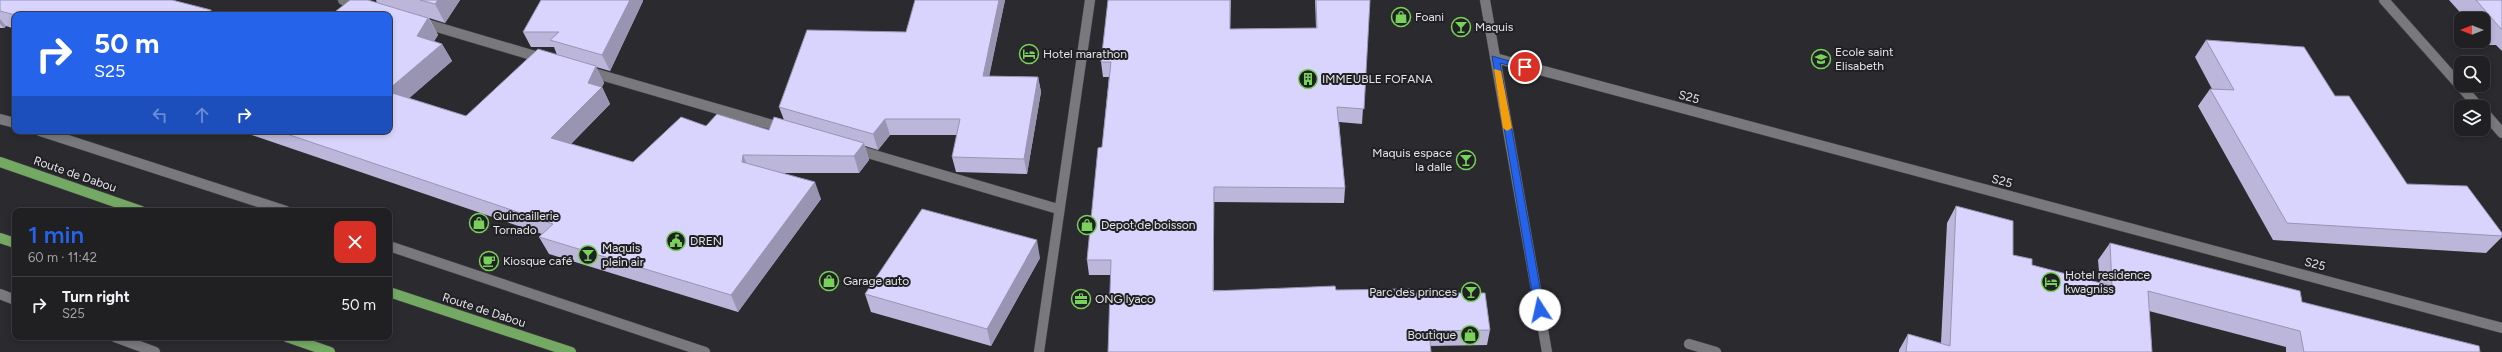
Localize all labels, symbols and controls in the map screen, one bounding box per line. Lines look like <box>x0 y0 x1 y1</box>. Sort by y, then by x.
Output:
shop icon: Foani <box>1390 6 1412 28</box>
place label: Foani <box>1415 10 1444 24</box>
north arrow <box>2454 12 2490 48</box>
map controls <box>2454 12 2490 136</box>
bar icon: Maquis <box>1450 16 1472 38</box>
place label: Maquis <box>1475 20 1514 34</box>
text: 50 m <box>94 26 160 60</box>
icon: right <box>28 28 80 80</box>
hotel icon: Hotel marathon <box>1018 43 1040 65</box>
place label: Ecole saint Elisabeth <box>1835 45 1894 73</box>
place label: Hotel marathon <box>1043 47 1127 61</box>
school or university icon: Ecole saint Elisabeth <box>1810 48 1832 70</box>
pin <box>1508 50 1542 84</box>
icon: arrive <box>1514 56 1536 78</box>
button: search <box>2454 56 2490 92</box>
text: S25 <box>94 60 125 82</box>
building icon: IMMEUBLE FOFANA <box>1297 68 1319 90</box>
place label: IMMEUBLE FOFANA <box>1322 72 1433 86</box>
street label: S25 <box>1677 88 1701 107</box>
button: layers <box>2454 100 2490 136</box>
icon: left <box>149 104 171 126</box>
icon: ahead <box>191 104 213 126</box>
icon: right <box>233 104 255 126</box>
place label: Maquis espace la dalle <box>1372 146 1452 174</box>
bar icon: Maquis espace la dalle <box>1455 149 1477 171</box>
street label: Route de Dabou <box>32 153 118 195</box>
street label: S25 <box>1990 172 2014 191</box>
place label: Quincaillerie Tornado <box>493 209 560 237</box>
shop icon: Quincaillerie Tornado <box>468 212 490 234</box>
shop icon: Depot de boisson <box>1076 214 1098 236</box>
place label: Depot de boisson <box>1101 218 1196 232</box>
text: 1 min <box>28 220 84 249</box>
button: close <box>334 221 376 263</box>
public building icon: DREN <box>665 230 687 252</box>
place label: DREN <box>690 234 722 248</box>
place label: Maquis plein air <box>602 241 644 269</box>
bar icon: Maquis plein air <box>577 244 599 266</box>
text: 60 m · 11:42 <box>28 250 97 265</box>
cafe icon: Kiosque café <box>478 250 500 272</box>
place label: Kiosque café <box>503 254 573 268</box>
street label: S25 <box>2303 255 2327 274</box>
place label: Hotel residence kwagniss <box>2065 268 2150 296</box>
shop icon: Garage auto <box>818 270 840 292</box>
hotel icon: Hotel residence kwagniss <box>2040 271 2062 293</box>
place label: Garage auto <box>843 274 909 288</box>
bar icon: Parc des princes <box>1460 281 1482 303</box>
place label: Parc des princes <box>1369 285 1457 299</box>
text: Turn right <box>62 288 130 306</box>
office icon: ONG lyaco <box>1070 288 1092 310</box>
position arrow <box>1519 289 1561 331</box>
street label: Route de Dabou <box>441 290 527 330</box>
place label: ONG lyaco <box>1095 292 1154 306</box>
icon: right <box>28 294 50 316</box>
text: 50 m <box>341 296 376 314</box>
text: S25 <box>62 306 85 321</box>
shop icon: Boutique <box>1459 324 1481 346</box>
place label: Boutique <box>1408 328 1456 342</box>

